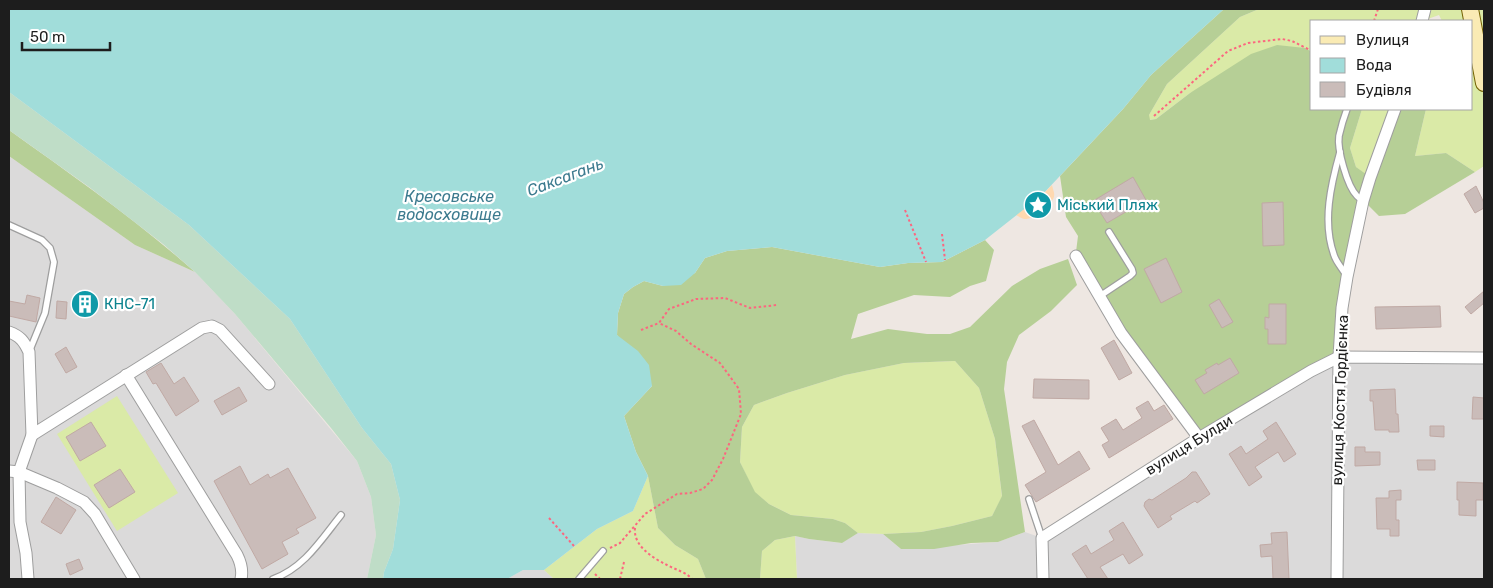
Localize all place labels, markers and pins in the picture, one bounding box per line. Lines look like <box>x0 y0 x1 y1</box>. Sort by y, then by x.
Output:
place icon: Міський Пляж <box>1023 190 1053 220</box>
place label: Міський Пляж <box>1057 196 1158 214</box>
building icon: КНС-71 <box>70 289 100 319</box>
place label: КНС-71 <box>104 295 155 313</box>

